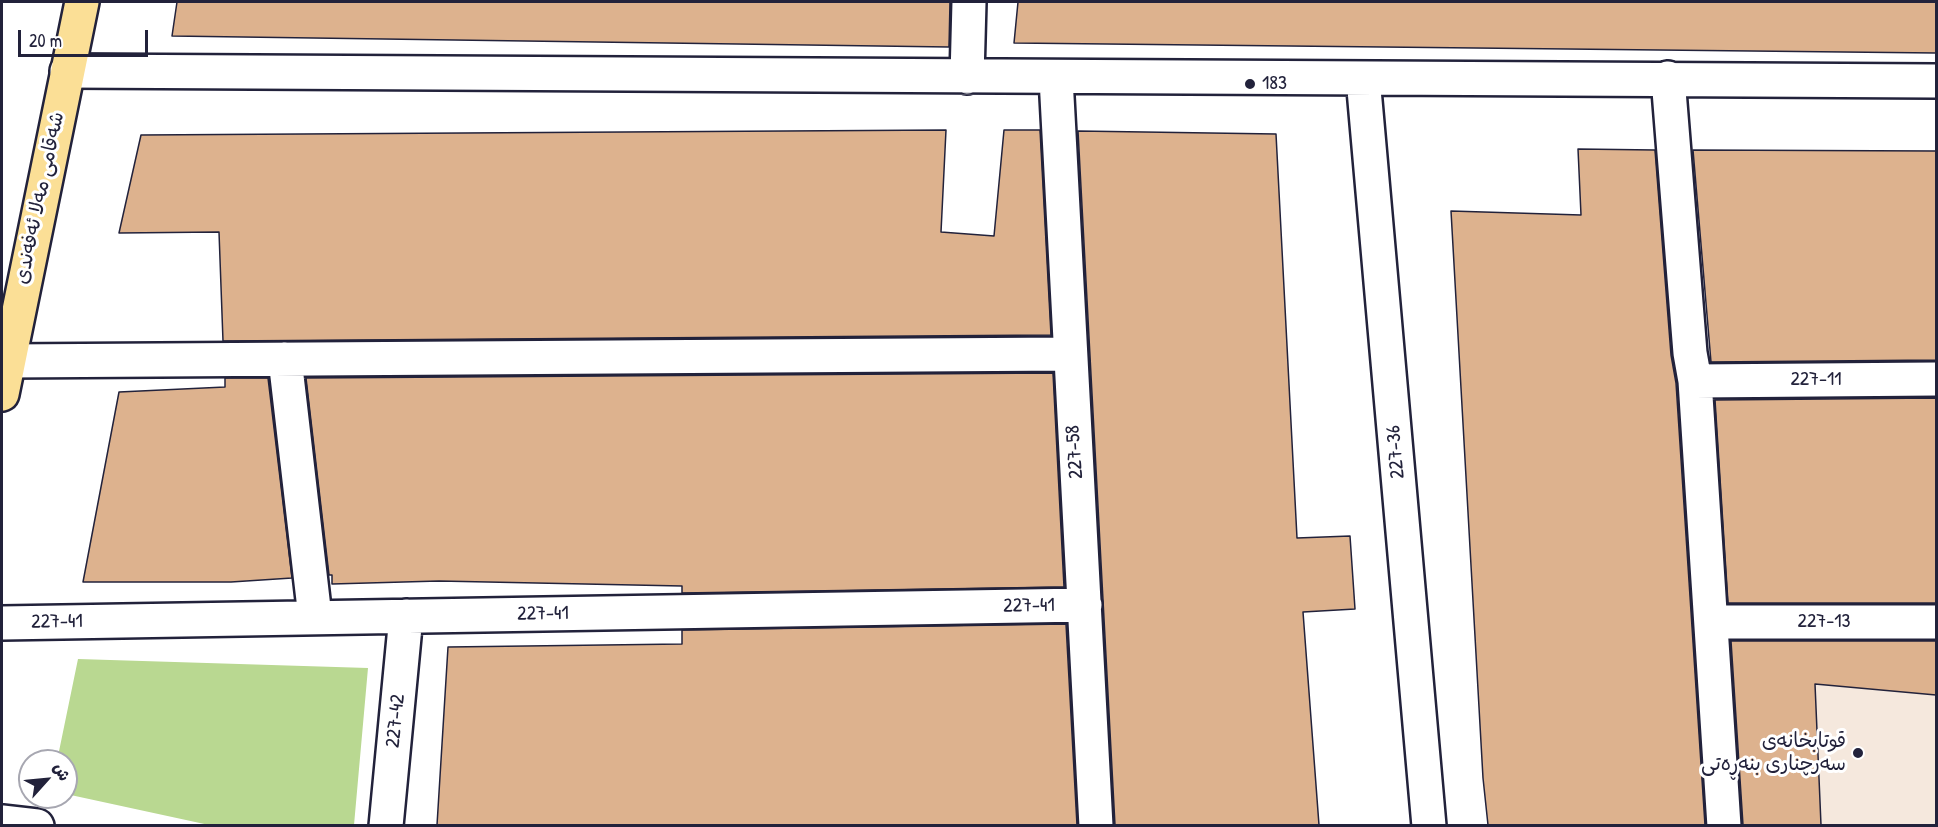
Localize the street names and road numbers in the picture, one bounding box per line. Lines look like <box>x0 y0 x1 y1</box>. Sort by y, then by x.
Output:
street label: شەقامی مەلا ئەفەندی <box>10 110 70 286</box>
street label: 227-11 <box>1790 368 1842 392</box>
street label: 227-58 <box>1061 424 1089 480</box>
street label: 227-36 <box>1382 424 1410 480</box>
street label: 227-41 <box>1003 594 1055 618</box>
street label: 227-41 <box>517 602 569 626</box>
street label: 227-41 <box>31 610 83 634</box>
street label: 227-13 <box>1798 610 1850 634</box>
street label: 227-42 <box>381 693 411 749</box>

